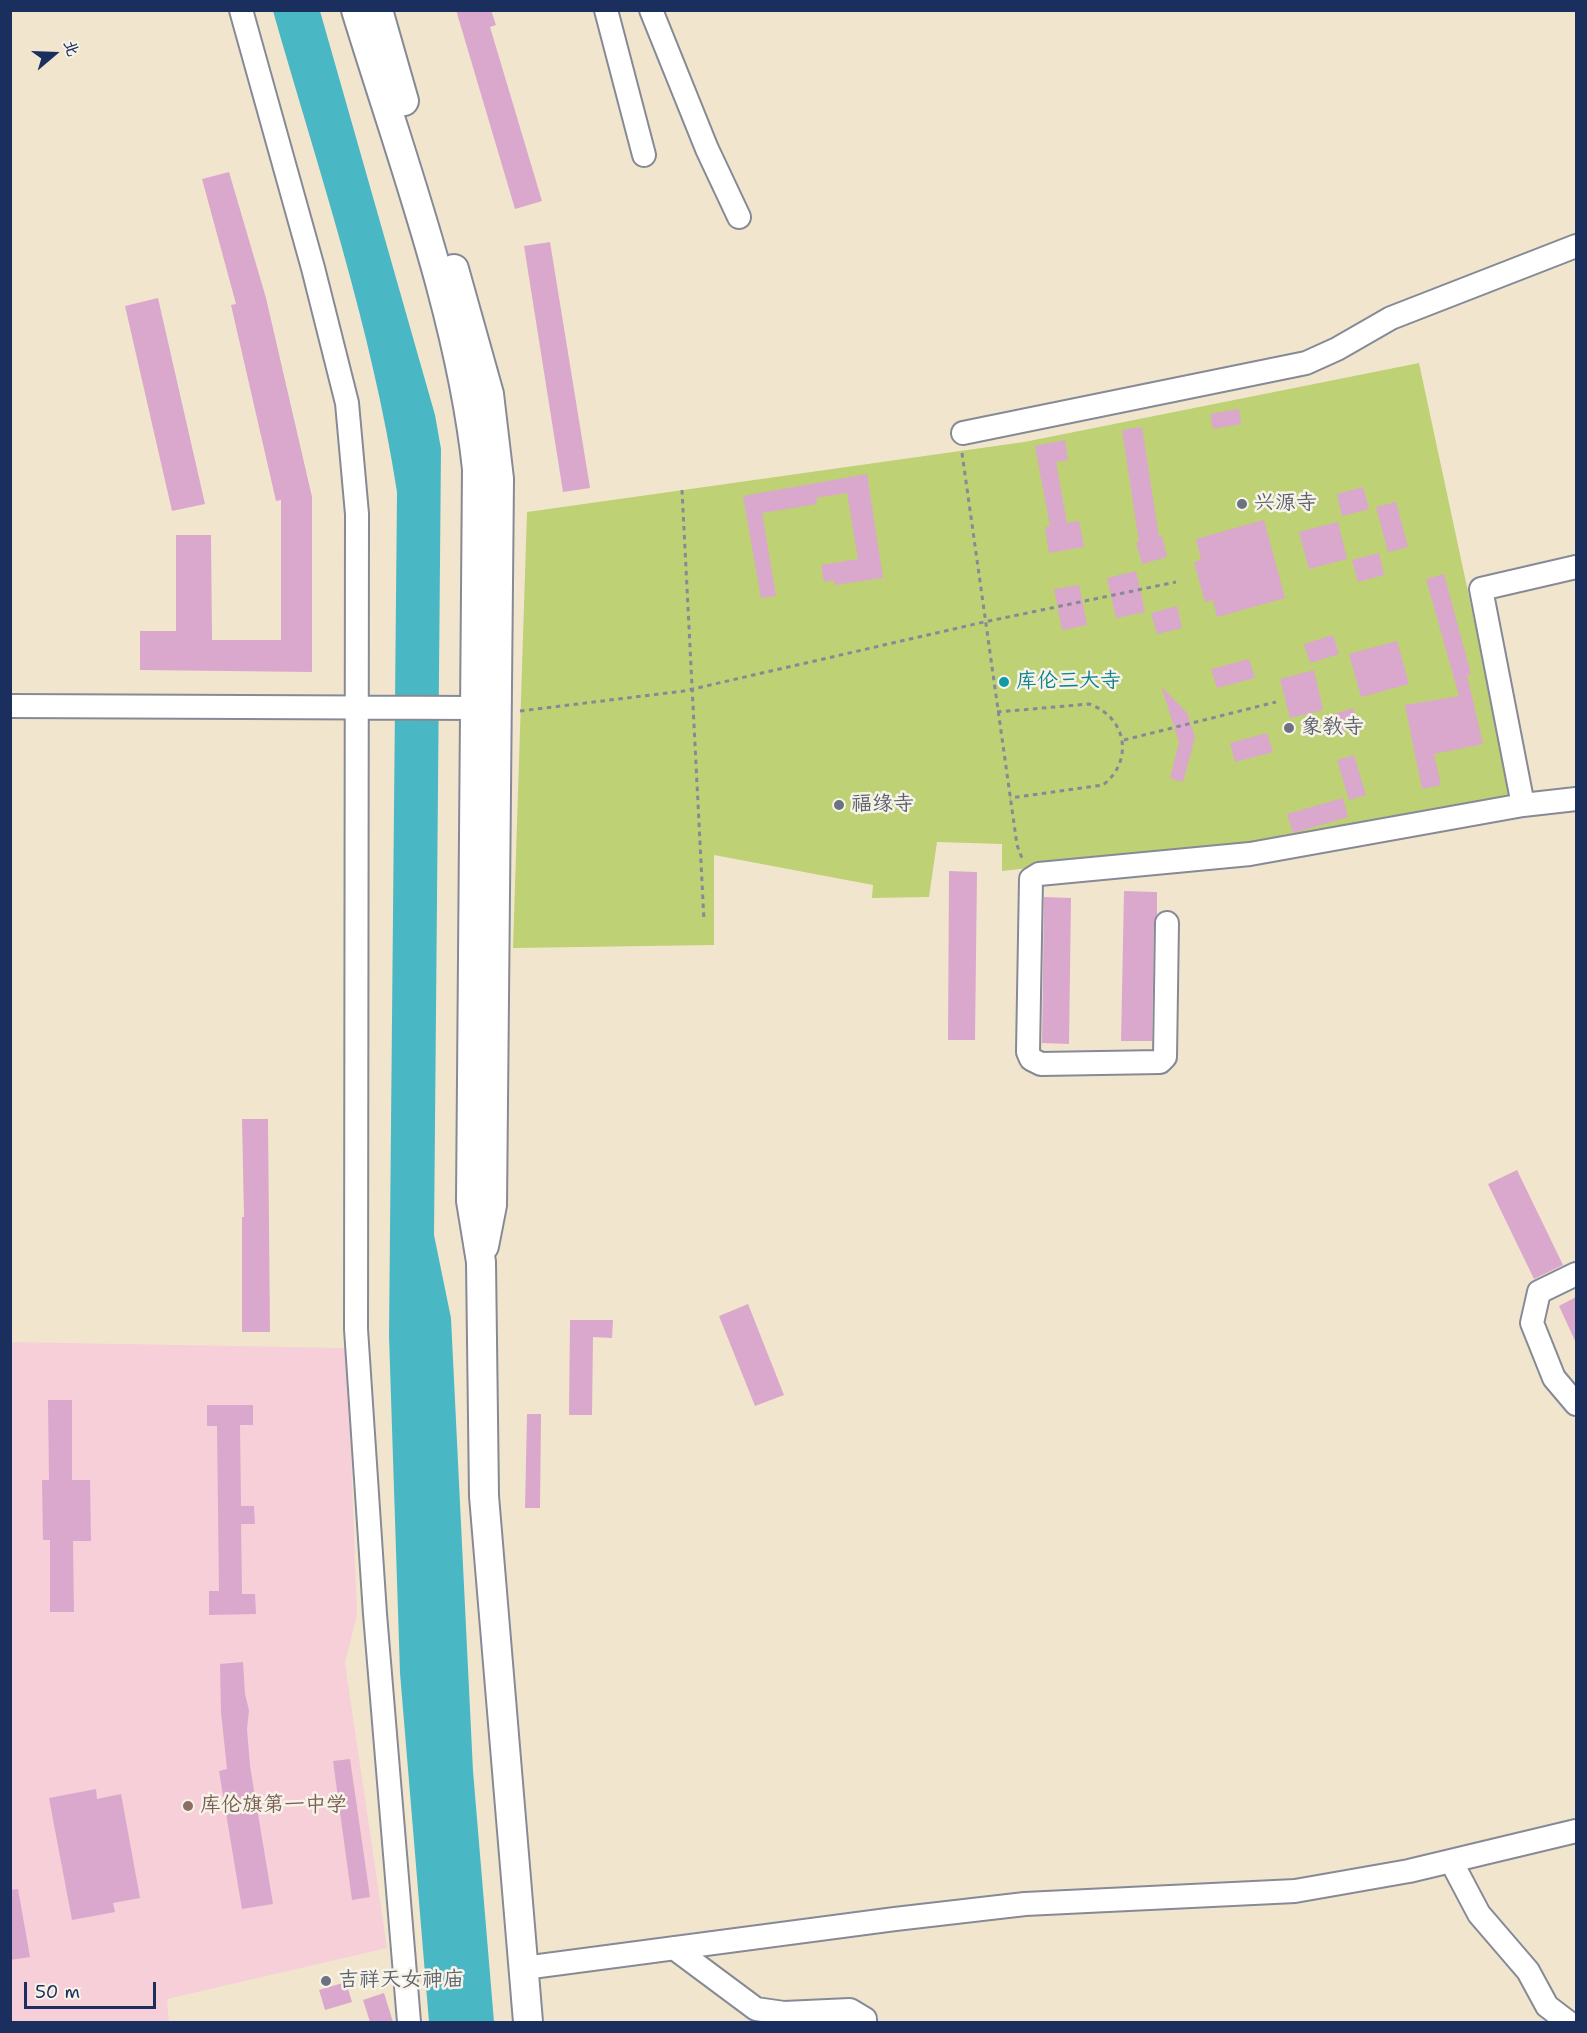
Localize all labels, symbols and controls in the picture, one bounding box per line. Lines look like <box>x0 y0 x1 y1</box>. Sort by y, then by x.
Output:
north arrow <box>24 24 84 84</box>
text: 北 <box>59 37 84 59</box>
place label: 兴源寺 <box>1254 491 1317 517</box>
marker: 兴源寺 <box>1235 497 1249 511</box>
place label: 库伦三大寺 <box>1016 669 1121 695</box>
marker: 库伦三大寺 <box>997 675 1011 689</box>
place label: 象教寺 <box>1301 715 1364 741</box>
marker: 象教寺 <box>1282 721 1296 735</box>
place label: 福缘寺 <box>851 792 914 818</box>
marker: 福缘寺 <box>832 798 846 812</box>
place label: 库伦旗第一中学 <box>200 1793 347 1819</box>
marker: 库伦旗第一中学 <box>181 1799 195 1813</box>
place label: 吉祥天女神庙 <box>338 1968 464 1994</box>
scale bar <box>27 1970 159 2008</box>
marker: 吉祥天女神庙 <box>319 1974 333 1988</box>
text: 50 m <box>35 1980 80 2004</box>

